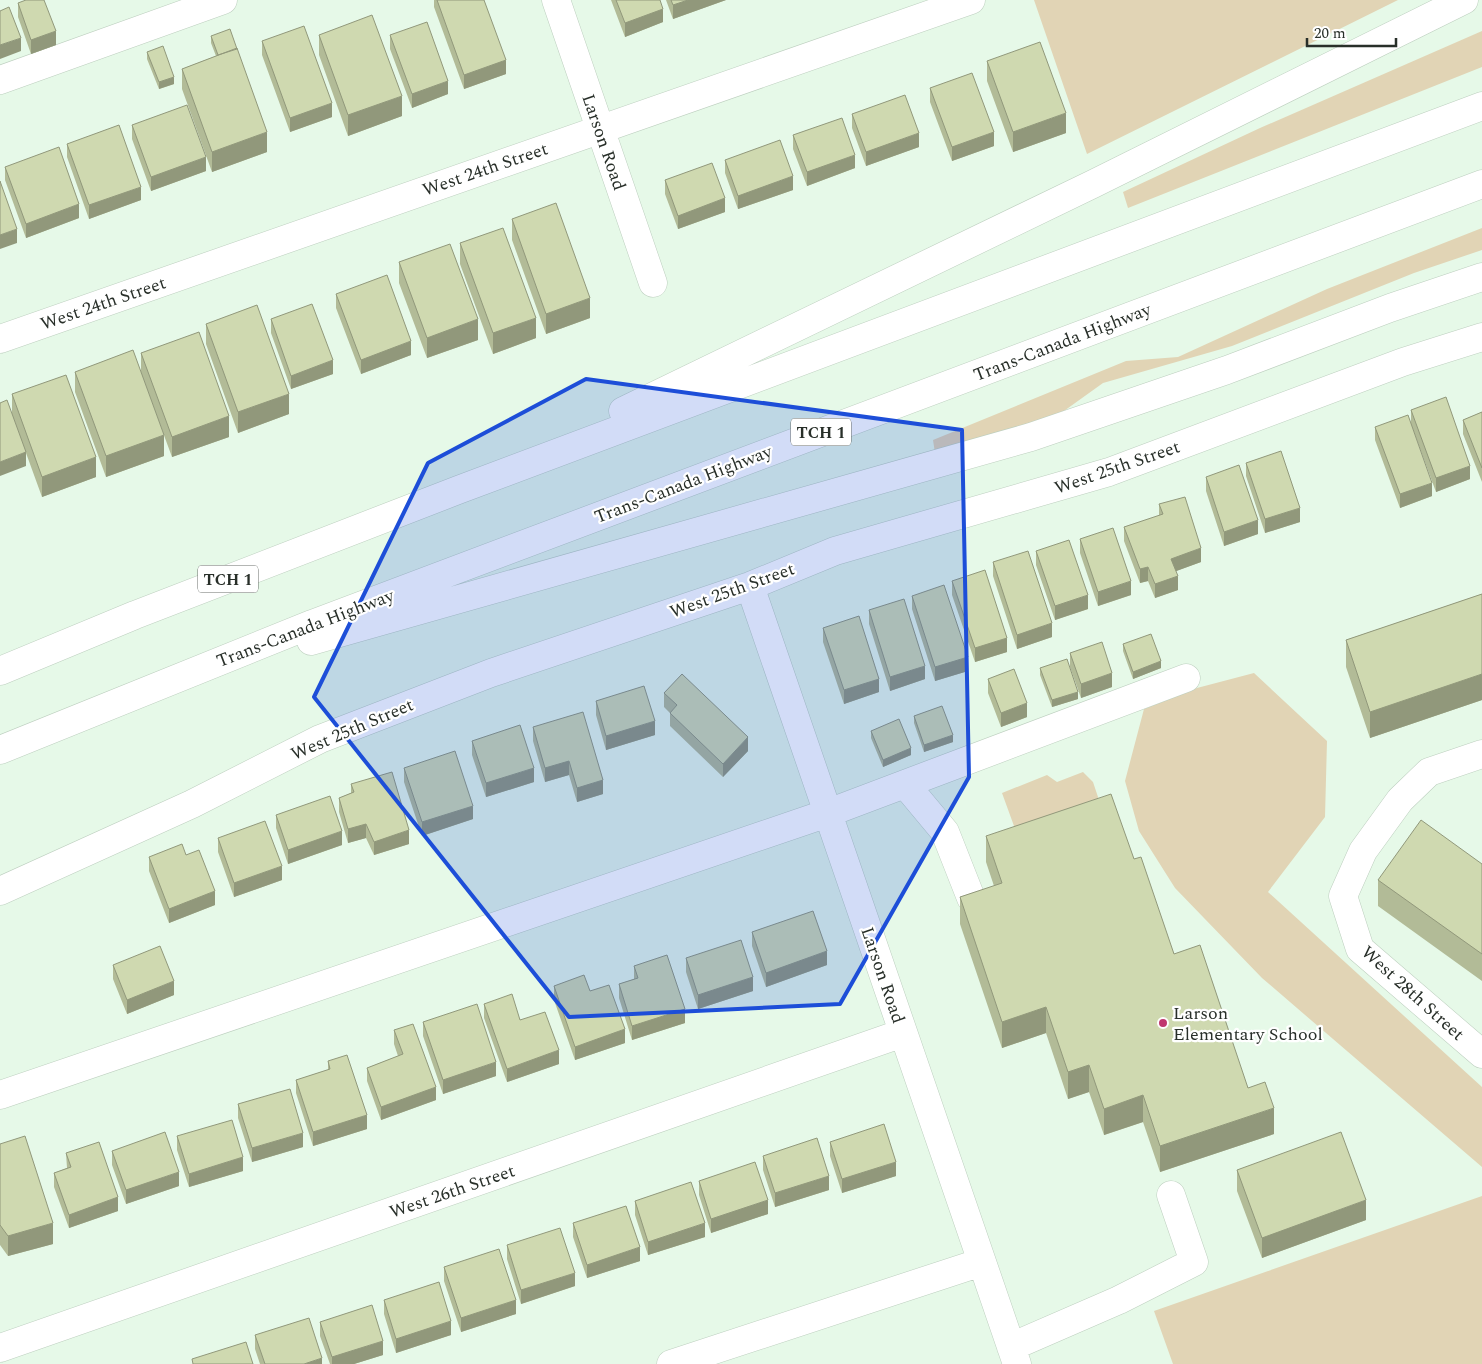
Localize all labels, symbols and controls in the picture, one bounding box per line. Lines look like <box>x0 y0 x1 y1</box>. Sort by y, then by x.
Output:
scale bar <box>1307 15 1396 47</box>
text: 20 m <box>1314 22 1346 45</box>
street label: Larson Road <box>574 90 633 194</box>
street label: West 24th Street <box>419 135 552 204</box>
street label: West 24th Street <box>37 269 170 338</box>
street label: Trans-Canada Highway <box>969 296 1156 389</box>
road number: TCH 1 <box>791 418 851 446</box>
street label: West 25th Street <box>1051 433 1184 502</box>
street label: Trans-Canada Highway <box>590 438 777 531</box>
street label: West 25th Street <box>666 555 798 626</box>
road number: TCH 1 <box>198 566 258 592</box>
street label: Trans-Canada Highway <box>212 582 399 675</box>
street label: West 25th Street <box>287 691 418 767</box>
street label: Larson Road <box>853 923 912 1027</box>
street label: West 28th Street <box>1355 939 1470 1047</box>
place label: Larson Elementary School <box>1173 1000 1323 1048</box>
marker: Larson Elementary School <box>1157 1017 1169 1029</box>
street label: West 26th Street <box>386 1157 519 1226</box>

